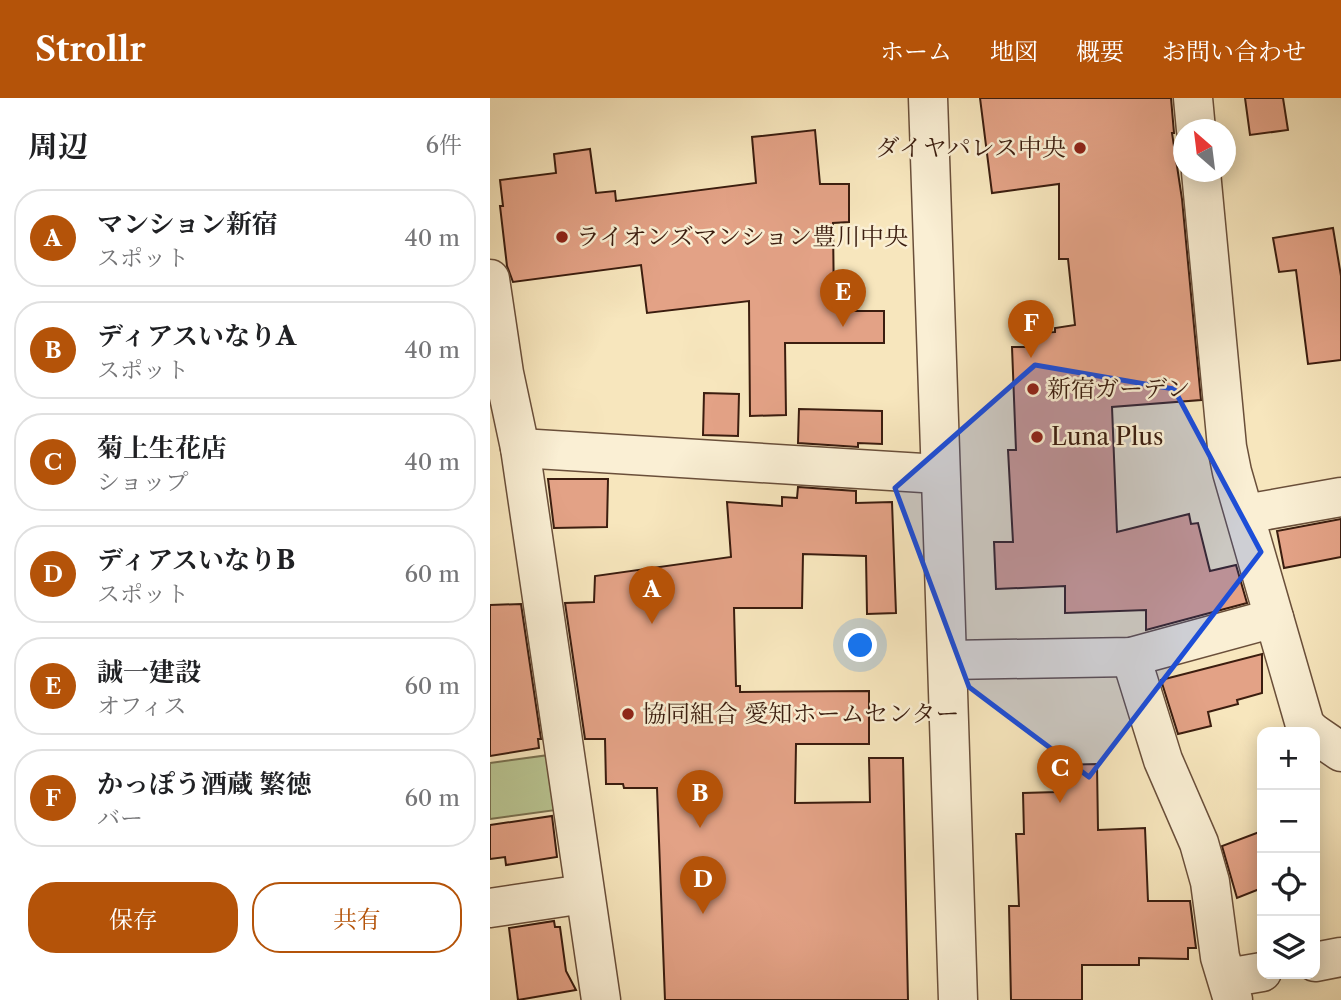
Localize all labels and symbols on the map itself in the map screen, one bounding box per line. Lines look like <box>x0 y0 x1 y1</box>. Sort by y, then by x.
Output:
north arrow <box>1173 119 1236 182</box>
place label: ダイヤパレス中央 <box>875 133 1066 162</box>
marker: ダイヤパレス中央 <box>1072 140 1088 156</box>
place label: ライオンズマンション豊川中央 <box>576 222 908 251</box>
marker: ライオンズマンション豊川中央 <box>554 229 570 245</box>
pin: E <box>820 269 866 327</box>
pin: F <box>1008 300 1054 358</box>
place label: 新宿ガーデン <box>1047 374 1191 403</box>
marker: 新宿ガーデン <box>1025 381 1041 397</box>
place label: Luna Plus <box>1051 422 1164 451</box>
marker: Luna Plus <box>1029 429 1045 445</box>
pin: A <box>629 566 675 624</box>
your location <box>843 628 877 662</box>
place label: 協同組合 愛知ホームセンター <box>642 699 959 728</box>
marker: 協同組合 愛知ホームセンター <box>620 706 636 722</box>
pin: C <box>1037 745 1083 803</box>
pin: B <box>677 770 723 828</box>
pin: D <box>680 856 726 914</box>

